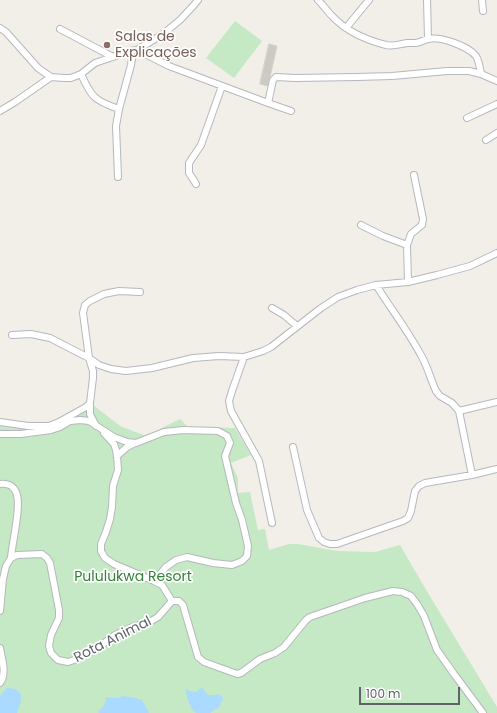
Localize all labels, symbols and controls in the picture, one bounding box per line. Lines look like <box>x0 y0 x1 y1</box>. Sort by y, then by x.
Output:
place label: Salas de Explicações <box>115 29 197 62</box>
marker: Salas de Explicações <box>102 40 112 50</box>
park label: Pululukwa Resort <box>74 569 192 585</box>
street label: Rota Animal <box>71 613 155 667</box>
scale bar <box>361 679 462 705</box>
text: 100 m <box>366 685 400 702</box>

